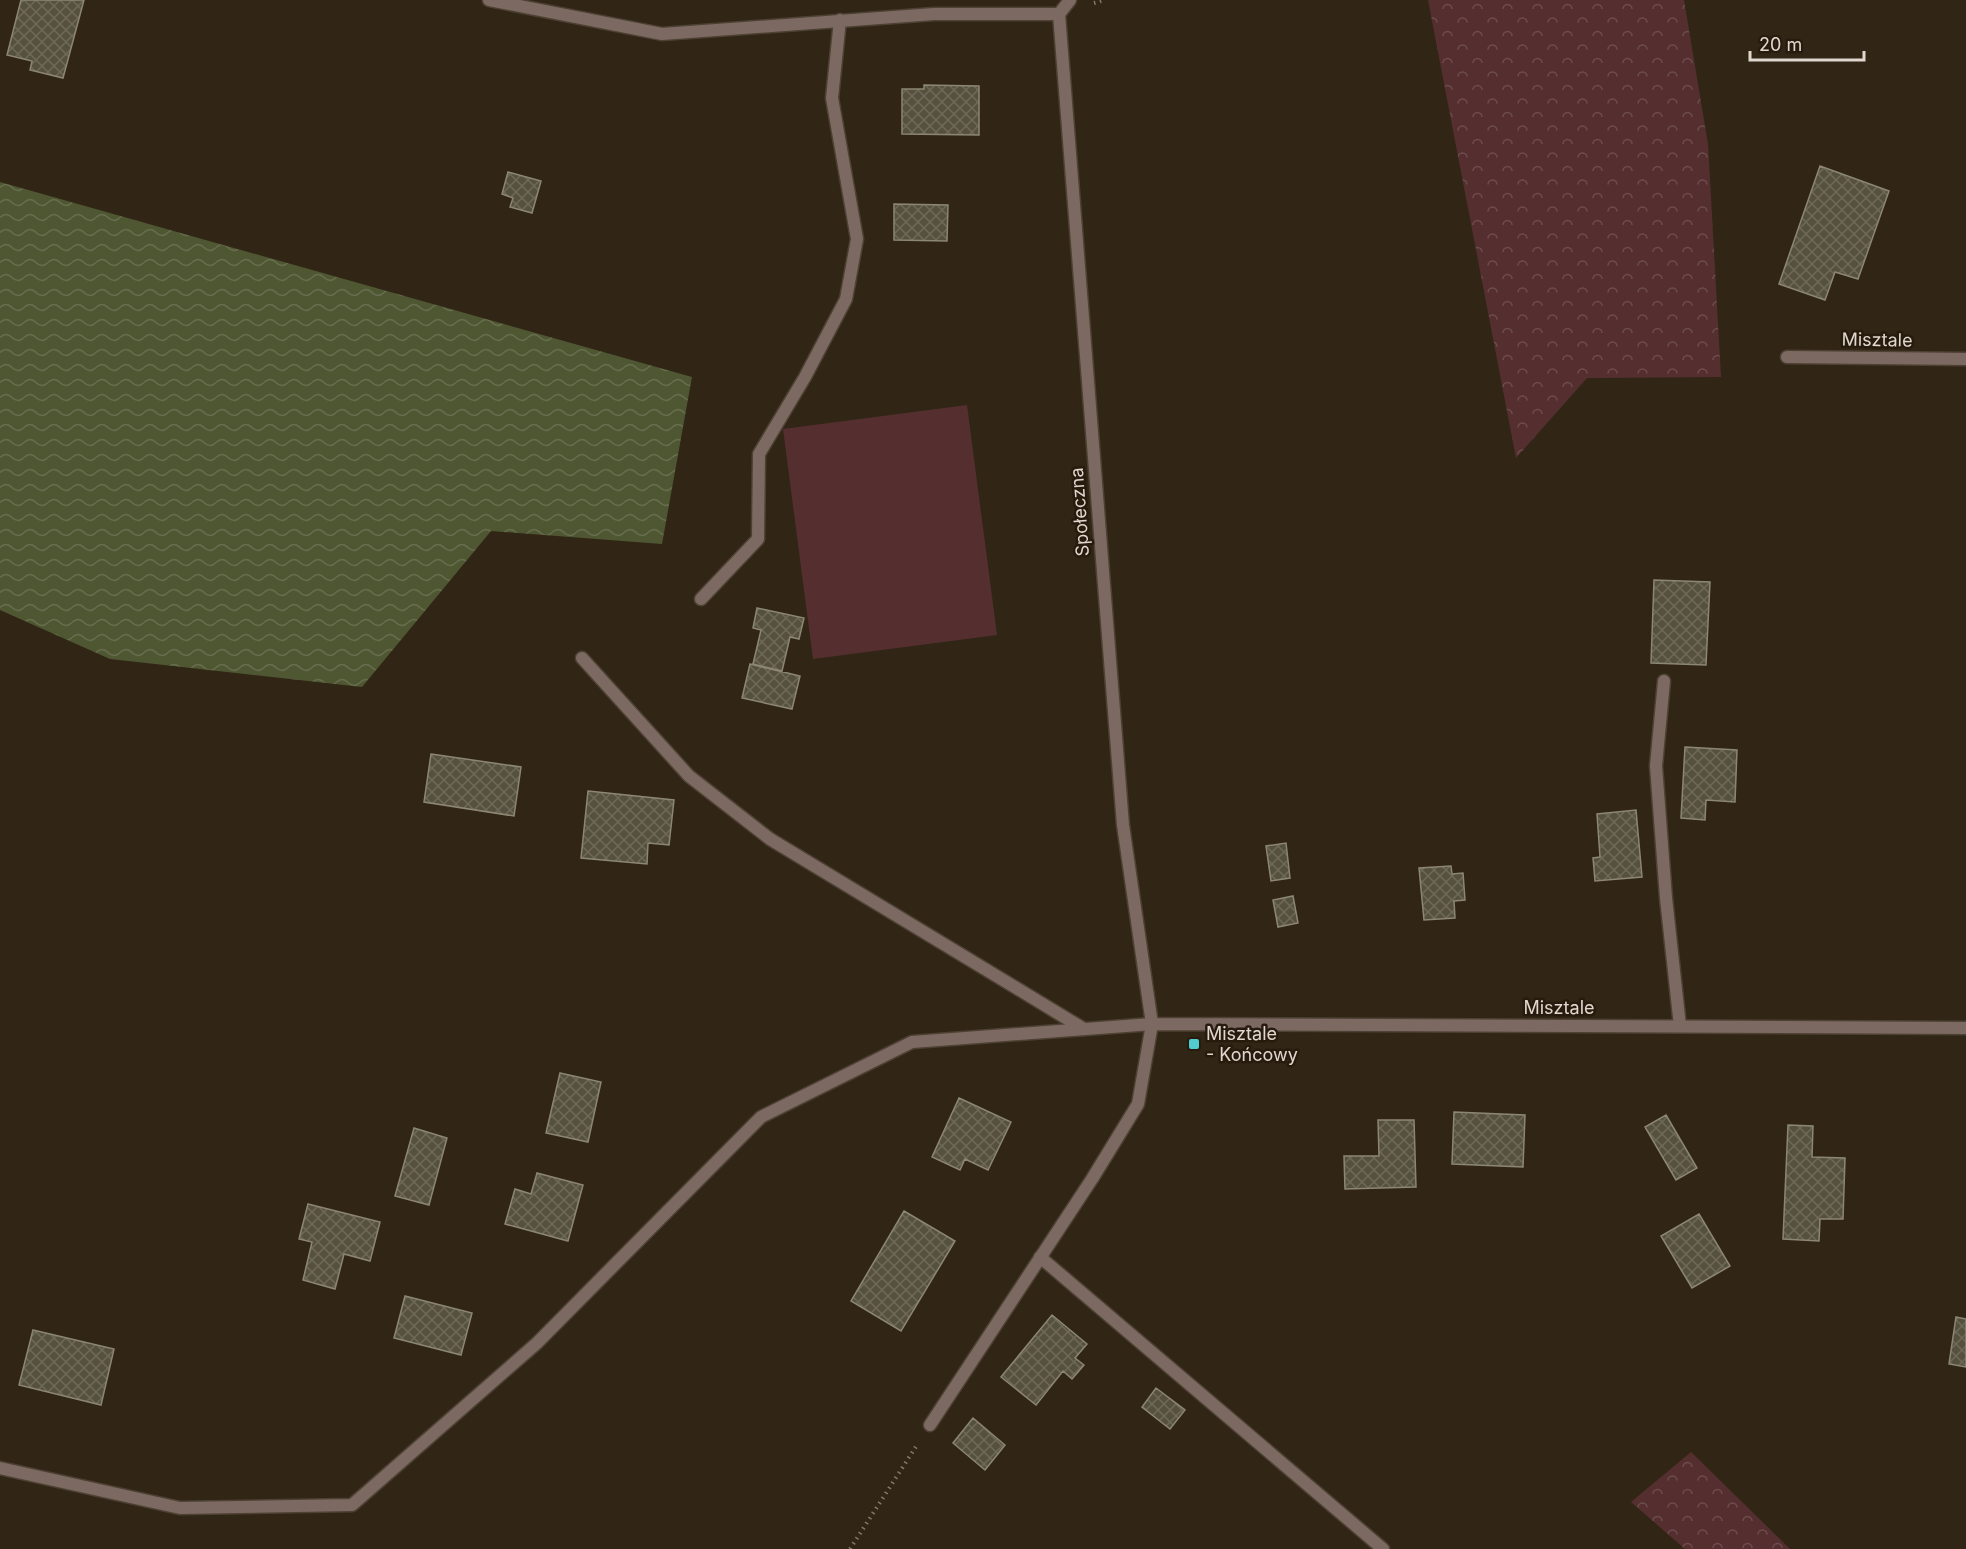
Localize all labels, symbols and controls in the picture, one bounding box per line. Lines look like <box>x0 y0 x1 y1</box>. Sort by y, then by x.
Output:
scale bar <box>1750 24 1864 62</box>
text: 20 m <box>1759 34 1802 55</box>
street label: Misztale <box>1841 328 1913 351</box>
street label: Społeczna <box>1066 467 1093 557</box>
street label: Misztale <box>1524 997 1595 1018</box>
place label: Misztale - Końcowy <box>1206 1023 1298 1065</box>
marker: Misztale - Końcowy <box>1187 1037 1201 1051</box>

